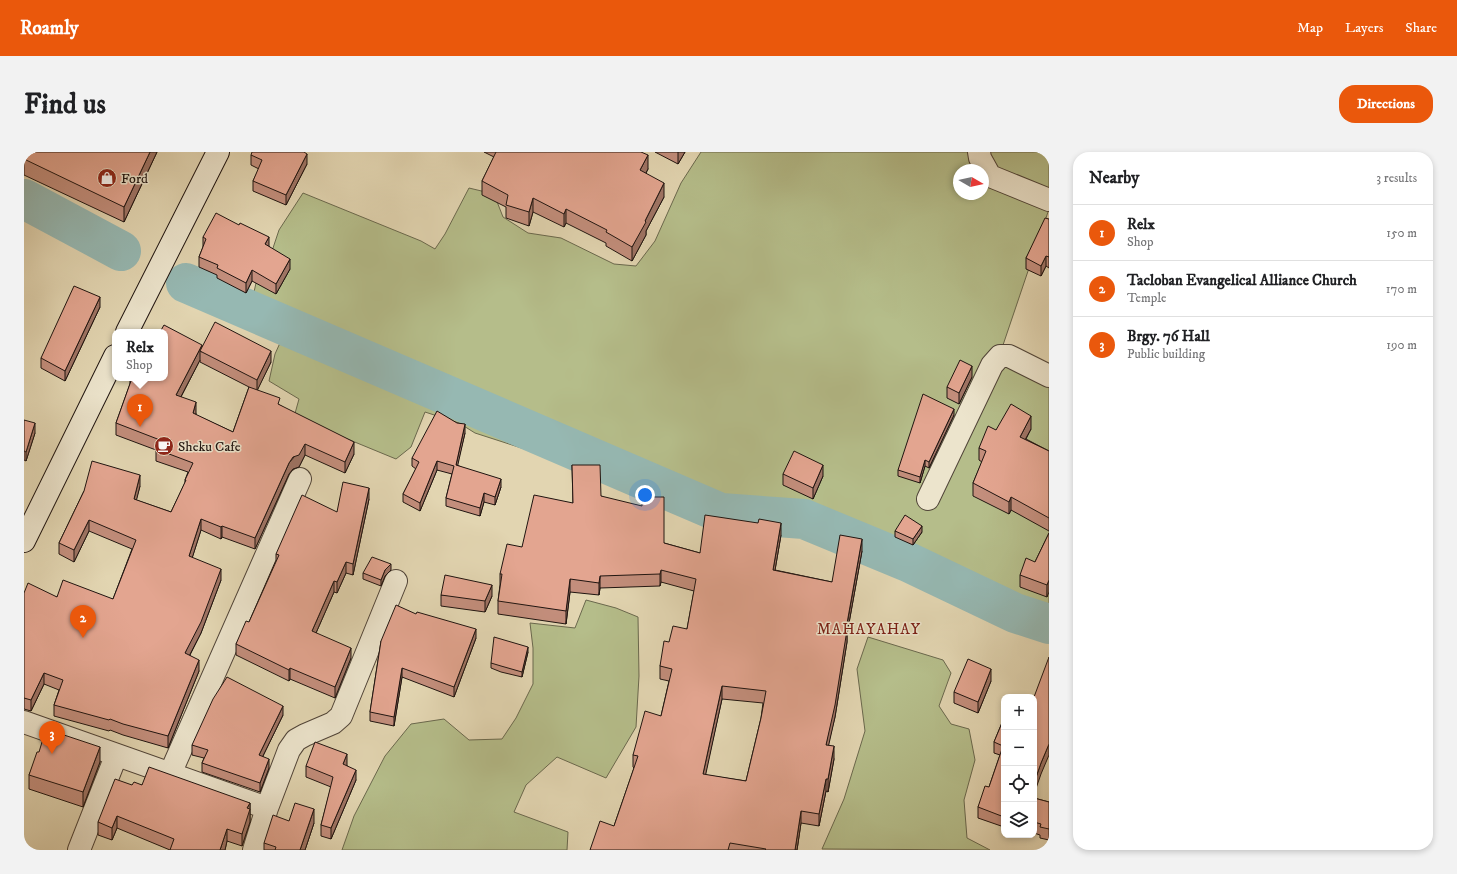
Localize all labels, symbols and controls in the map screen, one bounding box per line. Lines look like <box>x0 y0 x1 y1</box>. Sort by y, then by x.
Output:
text: Roamly <box>20 17 79 40</box>
text: Map <box>1297 19 1323 37</box>
text: Layers <box>1345 19 1383 37</box>
text: Share <box>1405 19 1437 37</box>
button: Directions <box>1339 85 1433 123</box>
text: Find us <box>24 87 106 122</box>
north arrow <box>953 164 989 200</box>
shop icon: Ford <box>96 167 118 189</box>
text: Nearby <box>1089 167 1139 189</box>
place label: Ford <box>121 170 148 188</box>
text: 3 results <box>1376 170 1417 186</box>
text: Relx <box>1127 215 1155 234</box>
text: 1 <box>1100 225 1104 241</box>
text: 150 m <box>1386 225 1417 241</box>
text: Shop <box>1127 234 1153 250</box>
text: Tacloban Evangelical Alliance Church <box>1127 271 1357 290</box>
text: 2 <box>1099 281 1105 297</box>
text: 170 m <box>1386 281 1417 297</box>
text: Temple <box>1127 290 1166 306</box>
text: Brgy. 76 Hall <box>1127 327 1210 346</box>
popup <box>112 329 168 381</box>
text: 3 <box>1100 337 1104 353</box>
text: 190 m <box>1386 337 1417 353</box>
text: Relx <box>126 338 154 357</box>
text: Public building <box>1127 346 1205 362</box>
text: Shop <box>126 357 152 373</box>
pin: 1 <box>127 394 153 427</box>
cafe icon: Sheku Cafe <box>153 435 175 457</box>
place label: Sheku Cafe <box>178 438 241 456</box>
your location <box>635 485 655 505</box>
pin: 2 <box>70 605 96 638</box>
district label: MAHAYAHAY <box>817 620 921 639</box>
map controls <box>1001 694 1037 838</box>
button: + <box>1001 694 1037 730</box>
pin: 3 <box>39 721 65 754</box>
button: − <box>1001 730 1037 766</box>
button: locate <box>1001 766 1037 802</box>
button: layers <box>1001 802 1037 838</box>

